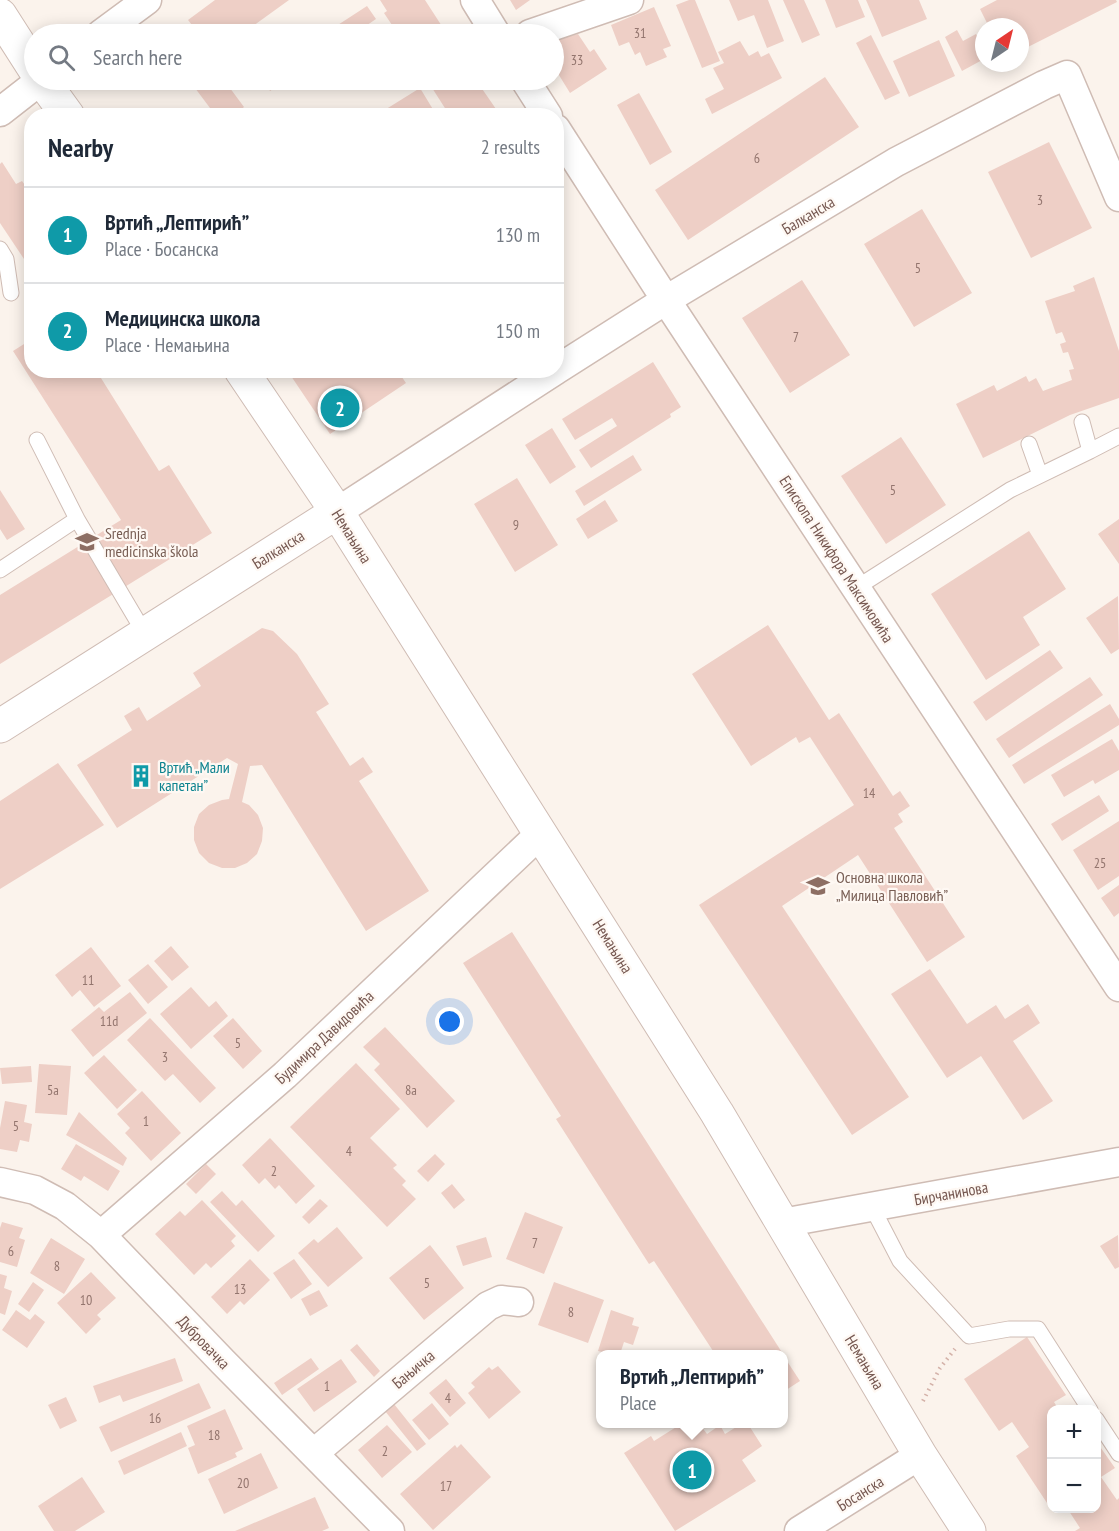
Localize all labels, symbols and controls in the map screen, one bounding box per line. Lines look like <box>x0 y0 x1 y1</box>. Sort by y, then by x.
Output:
north arrow <box>975 18 1029 72</box>
search box <box>24 24 564 90</box>
house number: 31 <box>634 24 646 42</box>
icon: search <box>45 41 78 74</box>
text: Search here <box>93 43 182 71</box>
house number: 33 <box>571 51 583 69</box>
text: Nearby <box>48 131 113 164</box>
text: 2 results <box>481 134 540 160</box>
house number: 6 <box>754 149 760 167</box>
house number: 3 <box>1037 191 1043 209</box>
street label: Балканска <box>778 192 838 238</box>
text: Вртић „Лептирић” <box>105 208 249 236</box>
text: 1 <box>63 222 72 248</box>
text: 130 m <box>496 222 540 248</box>
text: Place · Босанска <box>105 236 219 262</box>
house number: 5 <box>915 259 921 277</box>
text: Медицинска школа <box>105 304 260 332</box>
text: 2 <box>63 318 72 344</box>
text: 150 m <box>496 318 540 344</box>
house number: 7 <box>793 328 799 346</box>
text: Place · Немањина <box>105 332 230 358</box>
pin: 2 <box>320 386 360 430</box>
street label: Епископа Никифора Максимовића <box>776 472 898 646</box>
house number: 5 <box>890 481 896 499</box>
street label: Немањина <box>328 505 376 567</box>
house number: 9 <box>513 516 519 534</box>
place label: Srednja medicinska škola <box>105 523 199 561</box>
street label: Балканска <box>248 525 308 573</box>
school or university icon: Srednja medicinska škola <box>74 529 100 555</box>
place label: Вртић „Мали капетан” <box>159 757 230 795</box>
building icon: Вртић „Мали капетан” <box>128 763 154 789</box>
house number: 14 <box>863 784 876 802</box>
house number: 25 <box>1094 854 1106 872</box>
place label: Основна школа „Милица Павловић” <box>836 867 948 905</box>
school or university icon: Основна школа „Милица Павловић” <box>805 873 831 899</box>
street label: Немањина <box>589 915 637 977</box>
house number: 11 <box>82 971 94 989</box>
street label: Будимира Давидовића <box>270 986 378 1088</box>
your location <box>435 1007 464 1036</box>
house number: 11d <box>100 1012 118 1030</box>
house number: 5 <box>235 1034 241 1052</box>
house number: 3 <box>162 1048 168 1066</box>
house number: 5a <box>47 1081 59 1099</box>
house number: 8a <box>405 1081 417 1099</box>
house number: 1 <box>143 1112 149 1130</box>
house number: 5 <box>13 1117 19 1135</box>
house number: 4 <box>346 1142 353 1160</box>
house number: 2 <box>271 1162 277 1180</box>
street label: Бирчанинова <box>913 1177 989 1209</box>
house number: 7 <box>532 1234 538 1252</box>
house number: 6 <box>8 1242 14 1260</box>
house number: 8 <box>54 1257 60 1275</box>
house number: 5 <box>424 1274 430 1292</box>
house number: 13 <box>234 1280 246 1298</box>
house number: 10 <box>80 1291 92 1309</box>
house number: 8 <box>568 1303 574 1321</box>
street label: Дубровачка <box>174 1311 234 1373</box>
street label: Немањина <box>841 1331 889 1393</box>
street label: Бањичка <box>388 1345 438 1393</box>
popup <box>596 1350 788 1428</box>
text: Вртић „Лептирић” <box>620 1362 764 1390</box>
house number: 1 <box>324 1377 330 1395</box>
house number: 4 <box>445 1389 452 1407</box>
text: Place <box>620 1390 657 1416</box>
map controls <box>1047 1405 1101 1513</box>
button: + <box>1047 1405 1101 1459</box>
house number: 16 <box>149 1409 161 1427</box>
house number: 18 <box>208 1426 220 1444</box>
house number: 2 <box>382 1442 388 1460</box>
pin: 1 <box>672 1448 712 1492</box>
button: − <box>1047 1459 1101 1513</box>
street label: Босанска <box>833 1471 887 1515</box>
house number: 20 <box>237 1474 249 1492</box>
house number: 17 <box>440 1477 452 1495</box>

